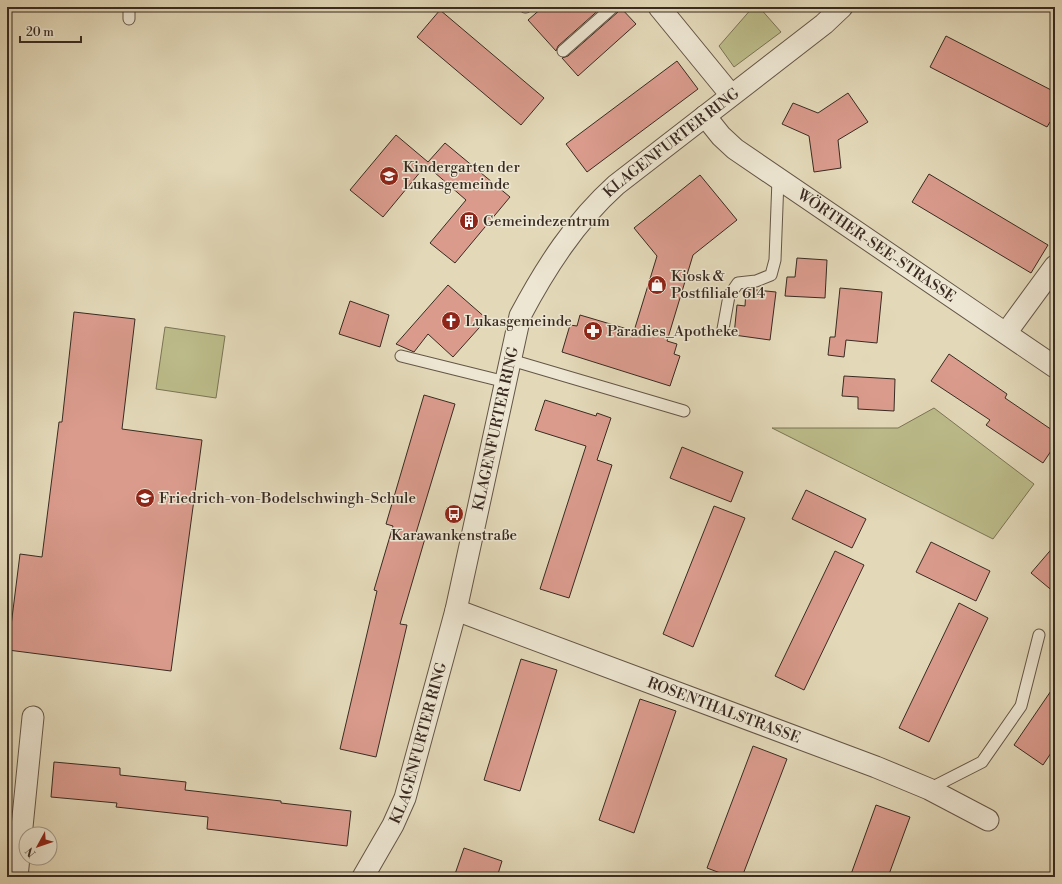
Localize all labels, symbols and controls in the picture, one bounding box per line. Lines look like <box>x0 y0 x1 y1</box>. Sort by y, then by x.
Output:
scale bar <box>20 18 81 44</box>
text: 20 m <box>26 25 54 40</box>
street label: KLAGENFURTER RING <box>599 84 743 202</box>
place label: Kindergarten der Lukasgemeinde <box>403 158 520 194</box>
school or university icon: Kindergarten der Lukasgemeinde <box>378 165 400 187</box>
street label: WÖRTHER-SEE-STRASSE <box>793 185 959 307</box>
building icon: Gemeindezentrum <box>458 210 480 232</box>
place label: Gemeindezentrum <box>483 212 610 231</box>
place label: Kiosk & Postfiliale 614 <box>671 267 765 303</box>
shop icon: Kiosk & Postfiliale 614 <box>646 274 668 296</box>
church icon: Lukasgemeinde <box>440 310 462 332</box>
place label: Lukasgemeinde <box>465 312 572 331</box>
pharmacy icon: Paradies_Apotheke <box>582 320 604 342</box>
place label: Paradies_Apotheke <box>607 322 738 341</box>
street label: KLAGENFURTER RING <box>469 345 523 512</box>
school or university icon: Friedrich-von-Bodelschwingh-Schule <box>134 487 156 509</box>
place label: Friedrich-von-Bodelschwingh-Schule <box>159 489 416 508</box>
bus stop icon: Karawankenstraße <box>443 503 465 525</box>
place label: Karawankenstraße <box>391 526 517 545</box>
street label: KLAGENFURTER RING <box>386 660 451 827</box>
street label: ROSENTHALSTRASSE <box>644 673 803 748</box>
north arrow <box>18 826 58 866</box>
text: N <box>23 844 39 860</box>

